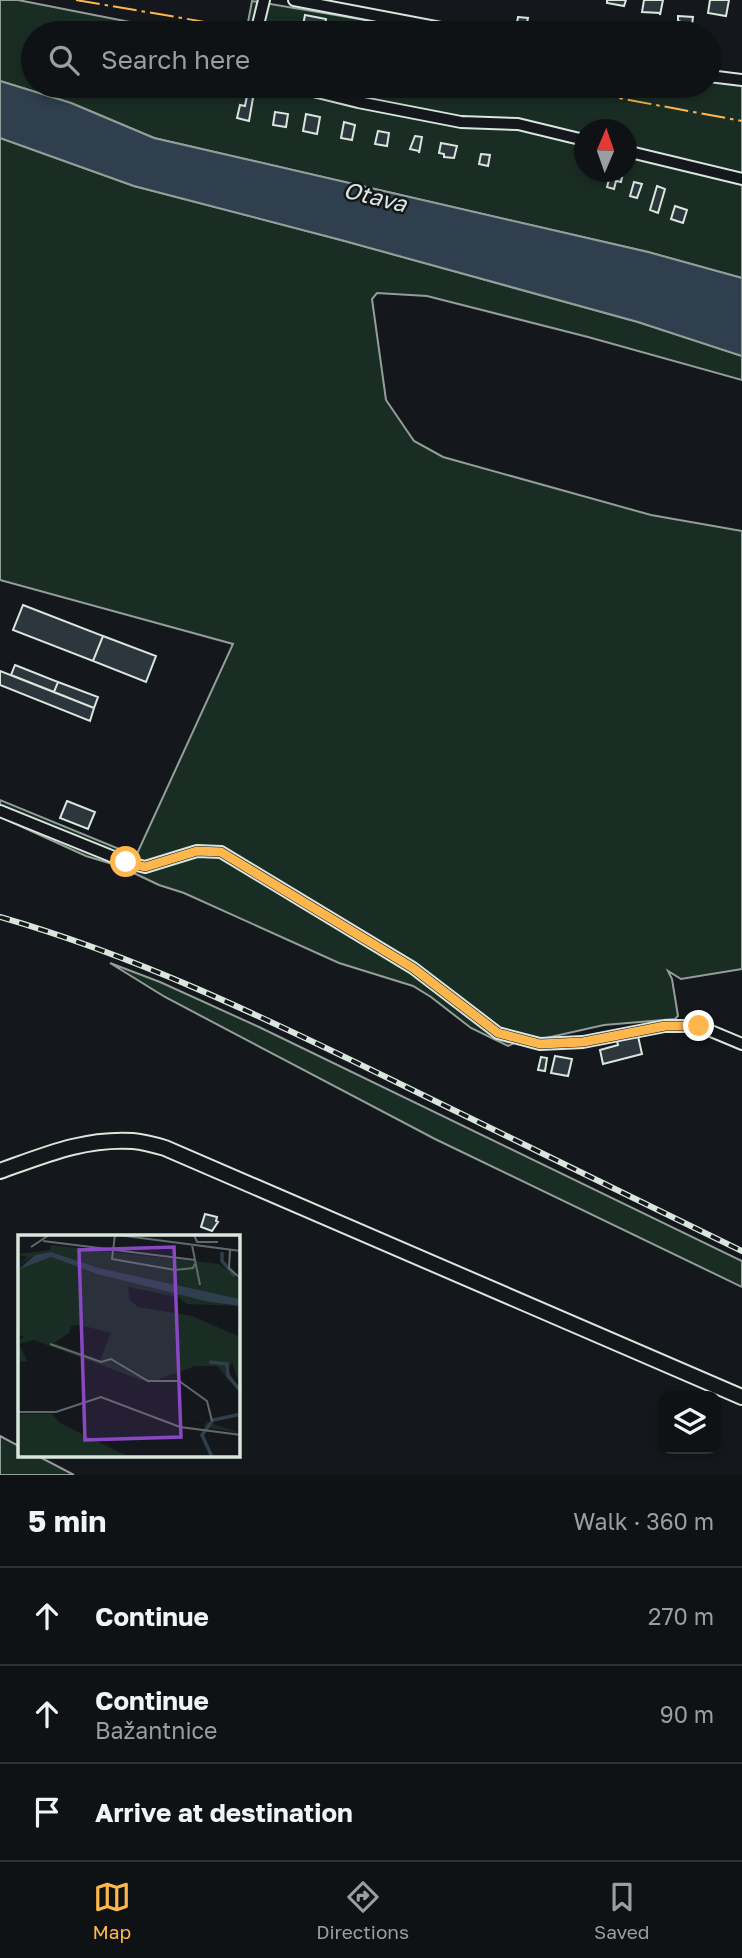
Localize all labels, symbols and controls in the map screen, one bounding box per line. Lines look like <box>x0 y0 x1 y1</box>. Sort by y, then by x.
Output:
search box <box>21 21 721 98</box>
icon: search <box>45 41 83 79</box>
text: Search here <box>101 44 250 75</box>
north arrow <box>574 119 637 182</box>
water label: Otava <box>341 175 411 218</box>
route start <box>110 846 141 877</box>
route end <box>683 1010 714 1041</box>
inset map <box>18 1235 240 1458</box>
map controls <box>658 1391 721 1454</box>
button: layers <box>658 1391 721 1454</box>
text: 5 min <box>28 1503 106 1539</box>
text: Walk · 360 m <box>573 1507 714 1535</box>
icon: ahead <box>28 1597 66 1635</box>
text: Continue <box>95 1601 209 1632</box>
text: 270 m <box>648 1602 714 1630</box>
text: Continue <box>95 1685 209 1716</box>
icon: ahead <box>28 1695 66 1733</box>
text: 90 m <box>660 1700 714 1728</box>
text: Bažantnice <box>95 1716 217 1744</box>
icon: arrive <box>28 1793 66 1831</box>
text: Arrive at destination <box>95 1797 353 1828</box>
tab: Map <box>92 1878 131 1943</box>
tab: Directions <box>316 1878 409 1943</box>
tab: Saved <box>594 1878 650 1943</box>

